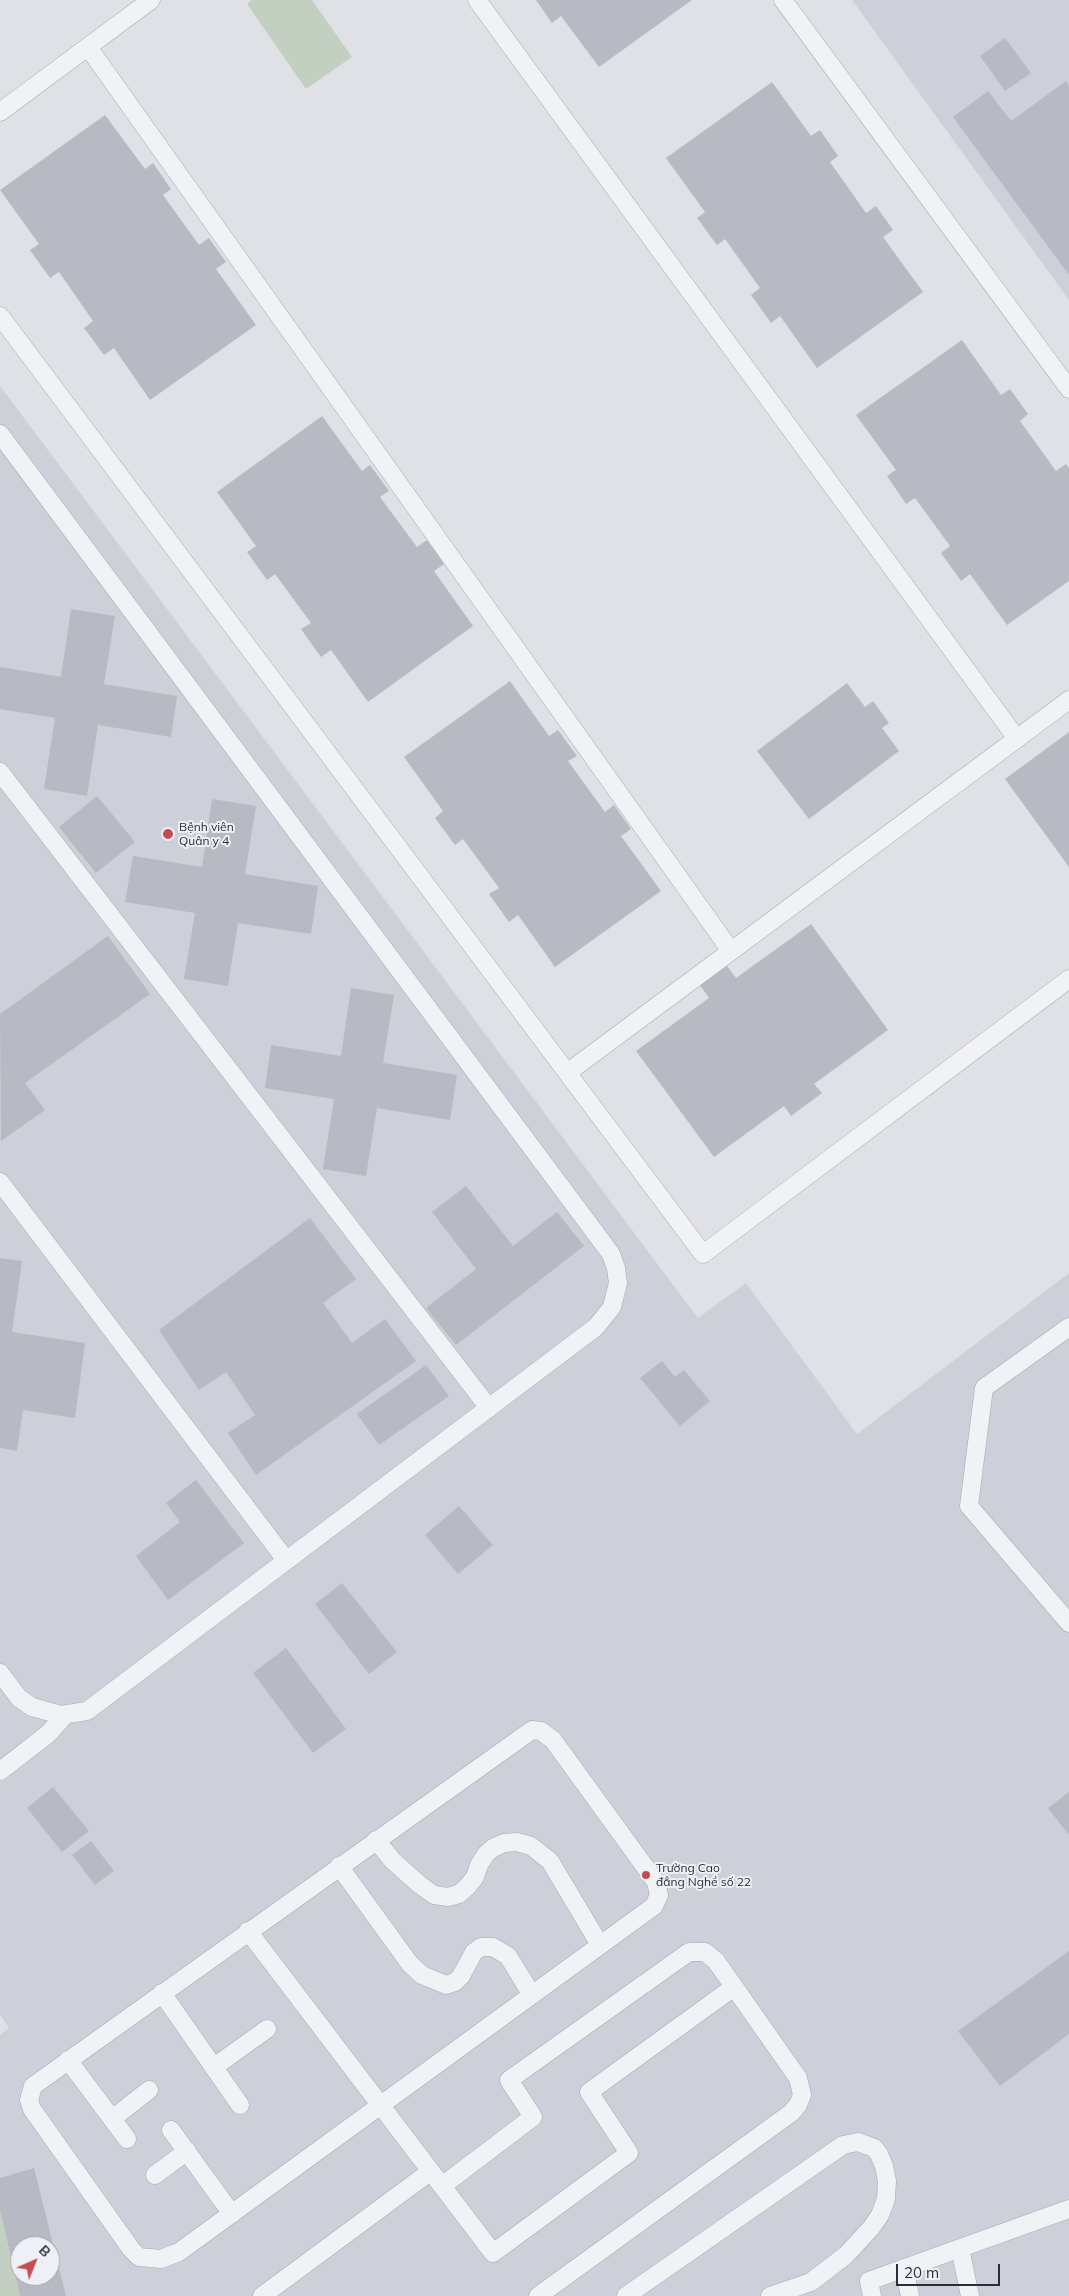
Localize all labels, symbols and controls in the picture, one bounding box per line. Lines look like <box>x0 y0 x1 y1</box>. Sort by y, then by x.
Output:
place label: Bệnh viên Quân y 4 <box>179 820 234 848</box>
marker: Bệnh viên Quân y 4 <box>161 827 175 841</box>
place label: Trường Cao đẳng Nghề số 22 <box>656 1861 751 1889</box>
marker: Trường Cao đẳng Nghề số 22 <box>640 1869 652 1881</box>
north arrow <box>10 2236 60 2286</box>
text: B <box>35 2241 54 2261</box>
scale bar <box>899 2254 1003 2286</box>
text: 20 m <box>904 2263 939 2282</box>

